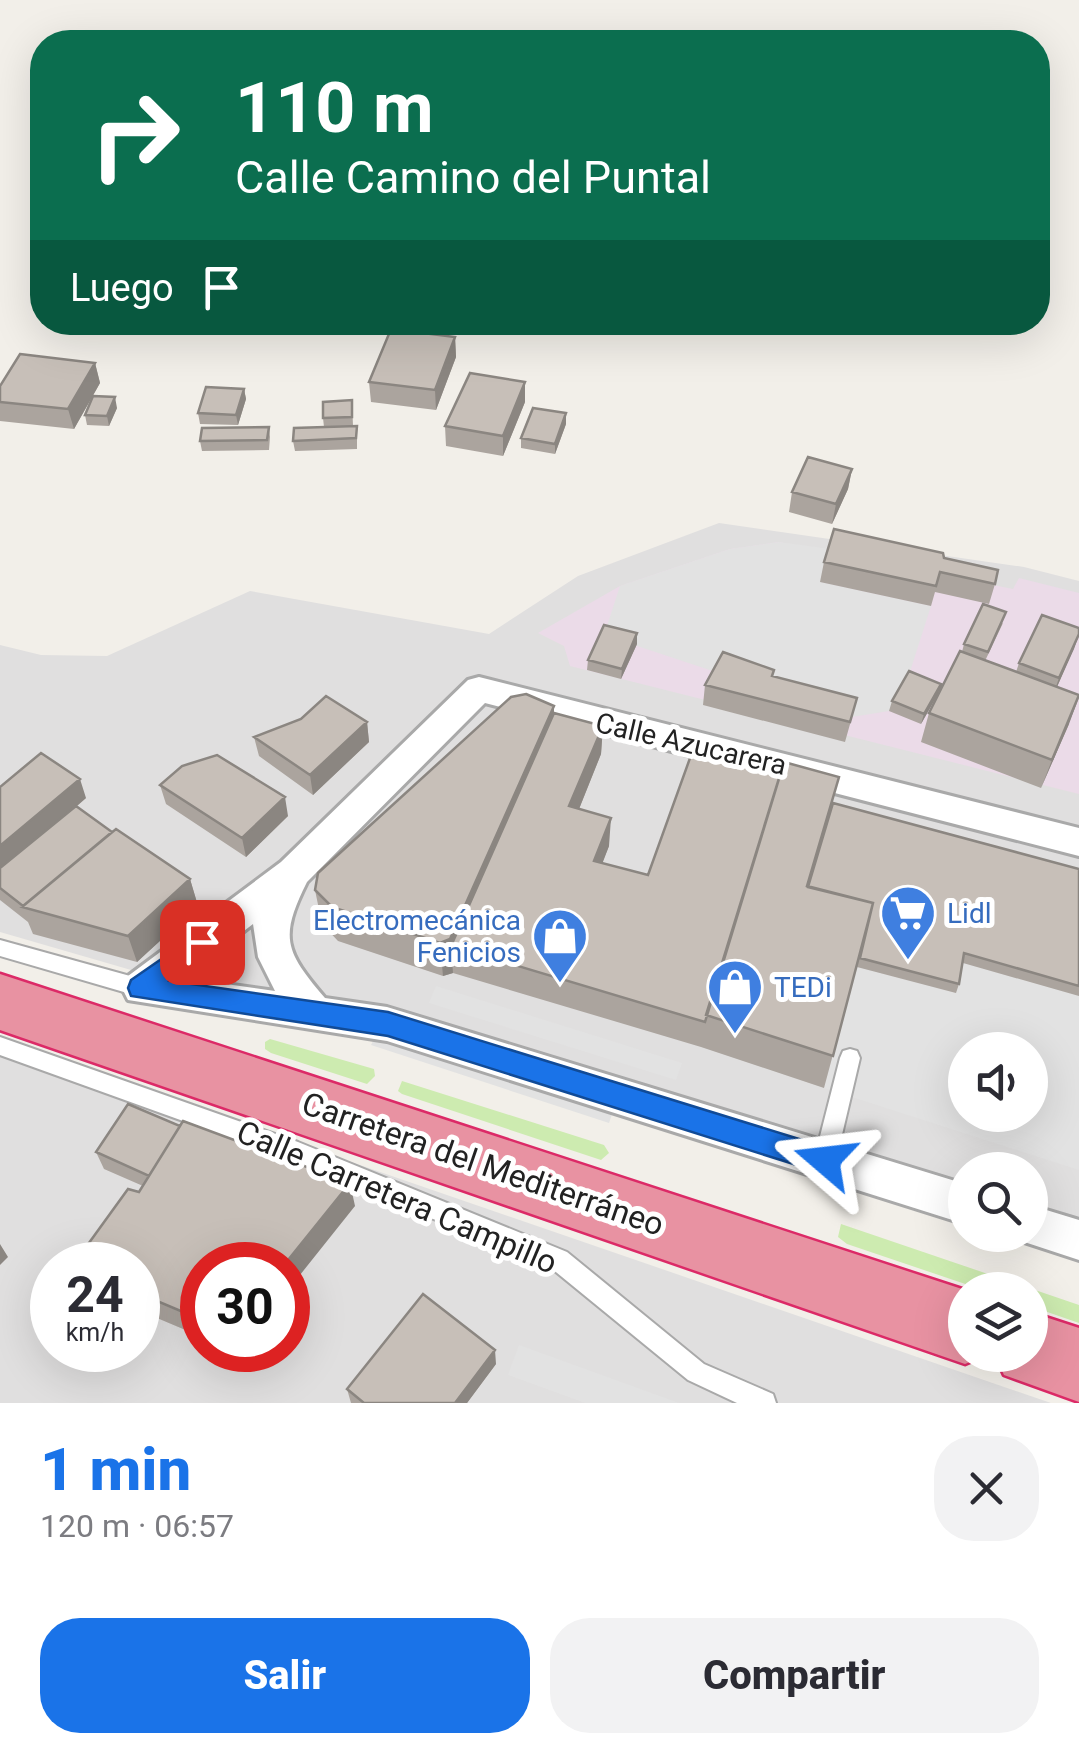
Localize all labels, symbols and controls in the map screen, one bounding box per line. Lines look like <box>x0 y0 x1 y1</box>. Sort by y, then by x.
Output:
text: 110 m <box>235 67 434 149</box>
icon: right <box>70 70 200 200</box>
text: Calle Camino del Puntal <box>235 151 711 204</box>
icon: arrive <box>194 260 249 315</box>
text: Luego <box>70 266 174 310</box>
street label: Calle Azucarera <box>592 706 790 782</box>
supermarket icon: Lidl <box>878 883 938 962</box>
place label: Lidl <box>947 897 992 930</box>
pin <box>160 900 245 985</box>
place label: Electromecánica Fenicios <box>313 904 521 969</box>
shop icon: Electromecánica Fenicios <box>530 906 590 985</box>
icon: arrive <box>175 915 230 970</box>
shop icon: TEDi <box>705 957 765 1036</box>
place label: TEDi <box>774 971 832 1004</box>
map controls <box>948 1032 1048 1372</box>
button: sound <box>948 1032 1048 1132</box>
street label: Carretera del Mediterráneo <box>297 1084 669 1244</box>
position arrow <box>773 1108 877 1212</box>
street label: Calle Carretera Campillo <box>231 1112 563 1282</box>
button: search <box>948 1152 1048 1252</box>
speed limit sign: 30 <box>180 1242 310 1372</box>
text: 24 <box>66 1266 124 1324</box>
button: layers <box>948 1272 1048 1372</box>
text: km/h <box>66 1318 124 1347</box>
text: 1 min <box>40 1434 191 1505</box>
button: close <box>934 1436 1039 1541</box>
text: 120 m · 06:57 <box>40 1507 234 1545</box>
button: Salir <box>40 1618 530 1733</box>
button: Compartir <box>550 1618 1039 1733</box>

